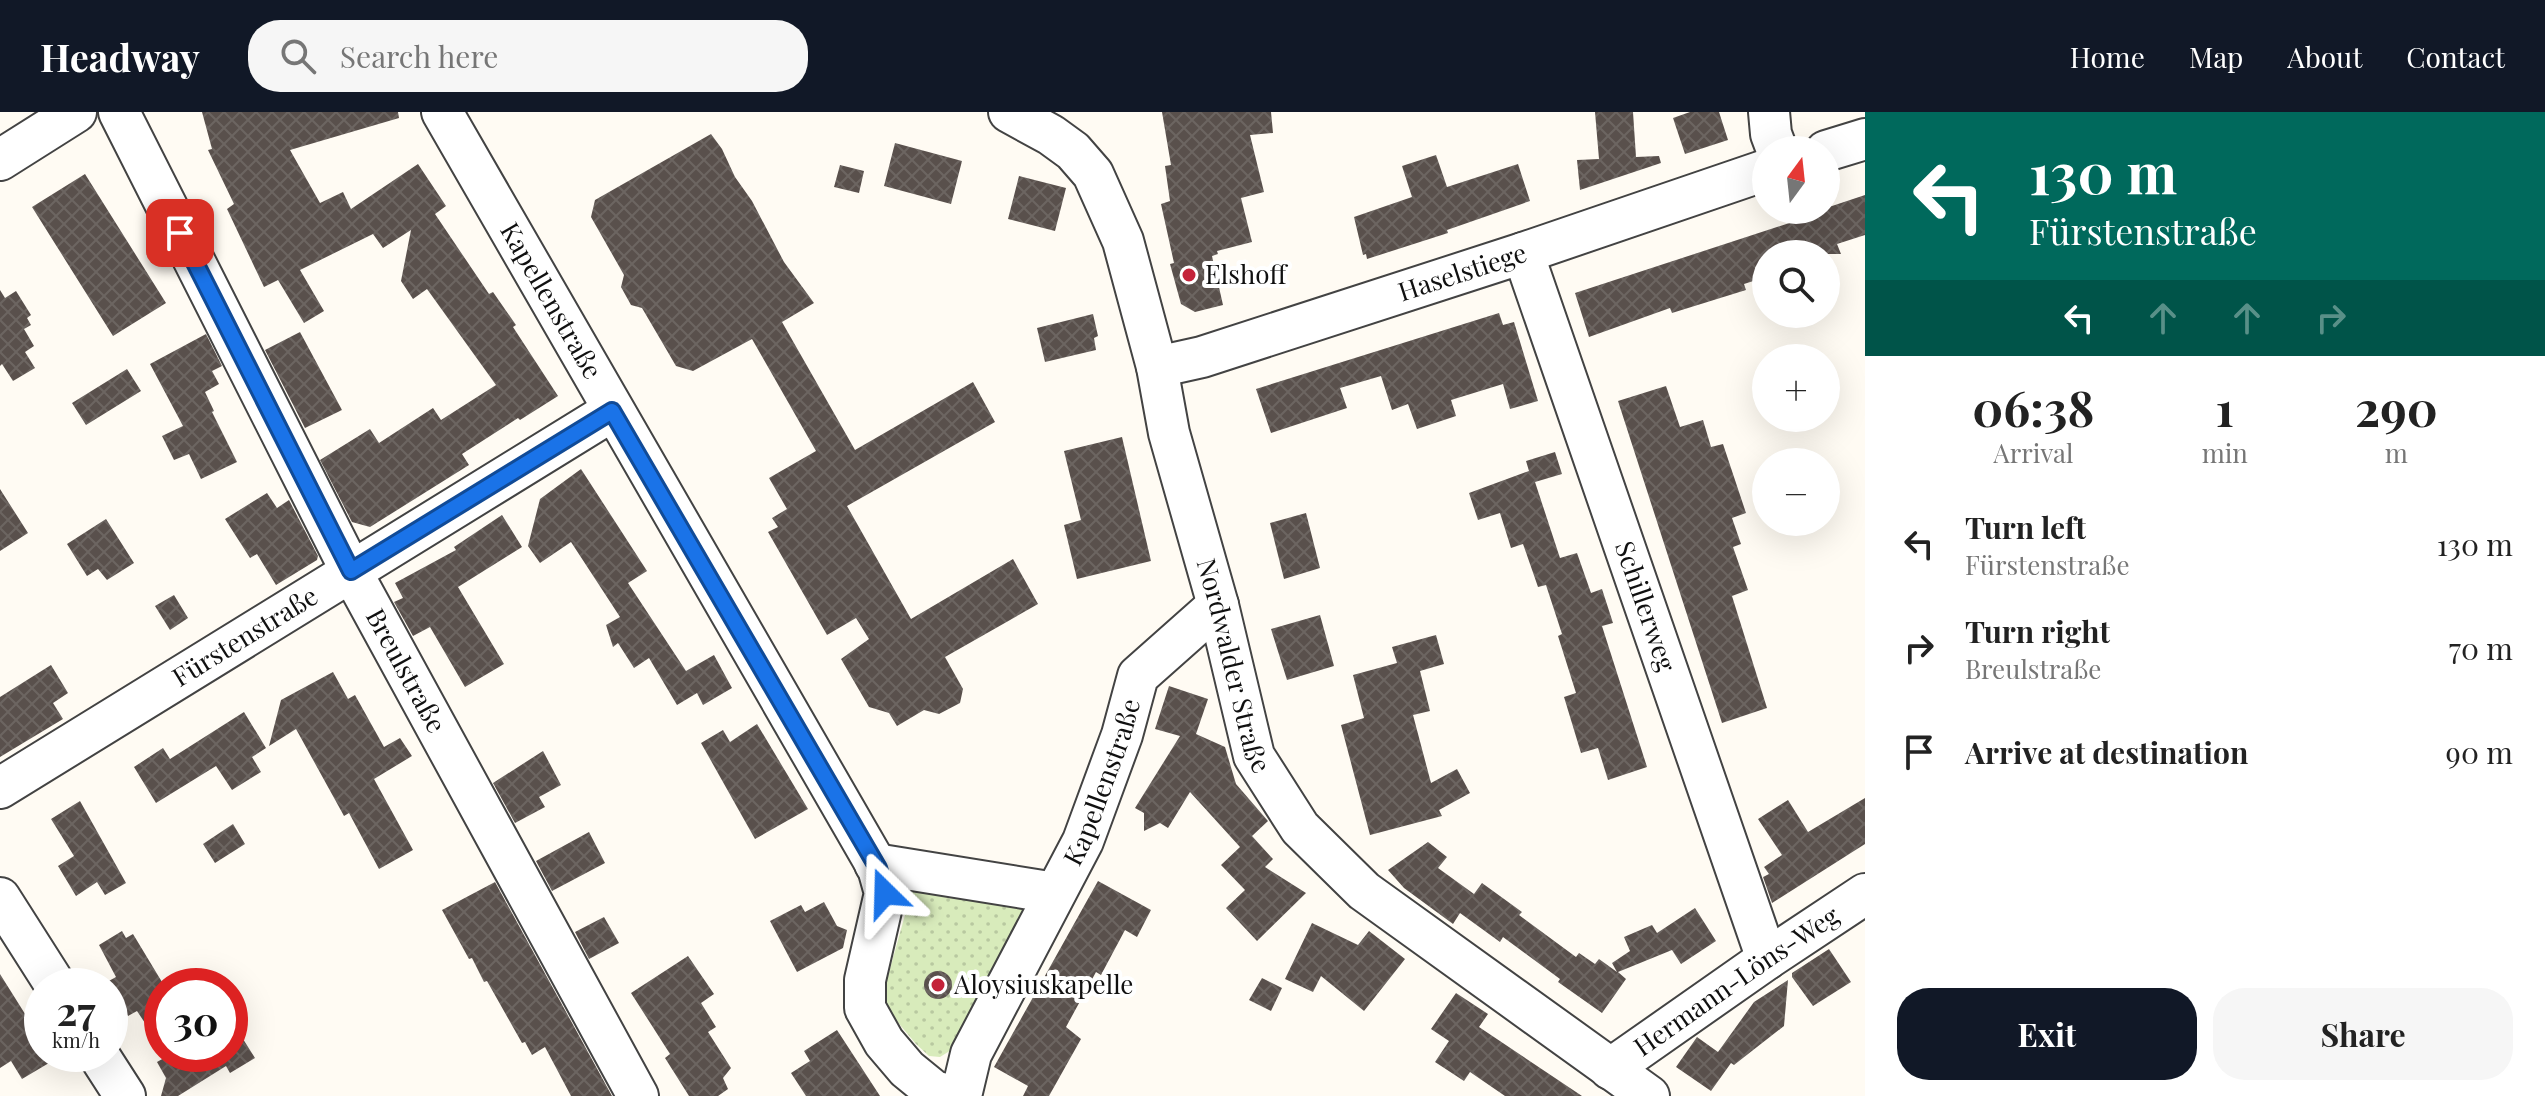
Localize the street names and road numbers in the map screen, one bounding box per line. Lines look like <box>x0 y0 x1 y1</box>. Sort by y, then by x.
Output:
street label: Kapellenstraße <box>493 215 611 385</box>
street label: Haselstiege <box>1393 234 1531 308</box>
street label: Schillerweg <box>1608 536 1685 676</box>
street label: Nordwalder Straße <box>1190 554 1279 779</box>
street label: Fürstenstraße <box>165 578 324 694</box>
street label: Breulstraße <box>359 602 455 738</box>
street label: Kapellenstraße <box>1054 694 1147 871</box>
street label: Hermann-Löns-Weg <box>1626 897 1846 1063</box>

